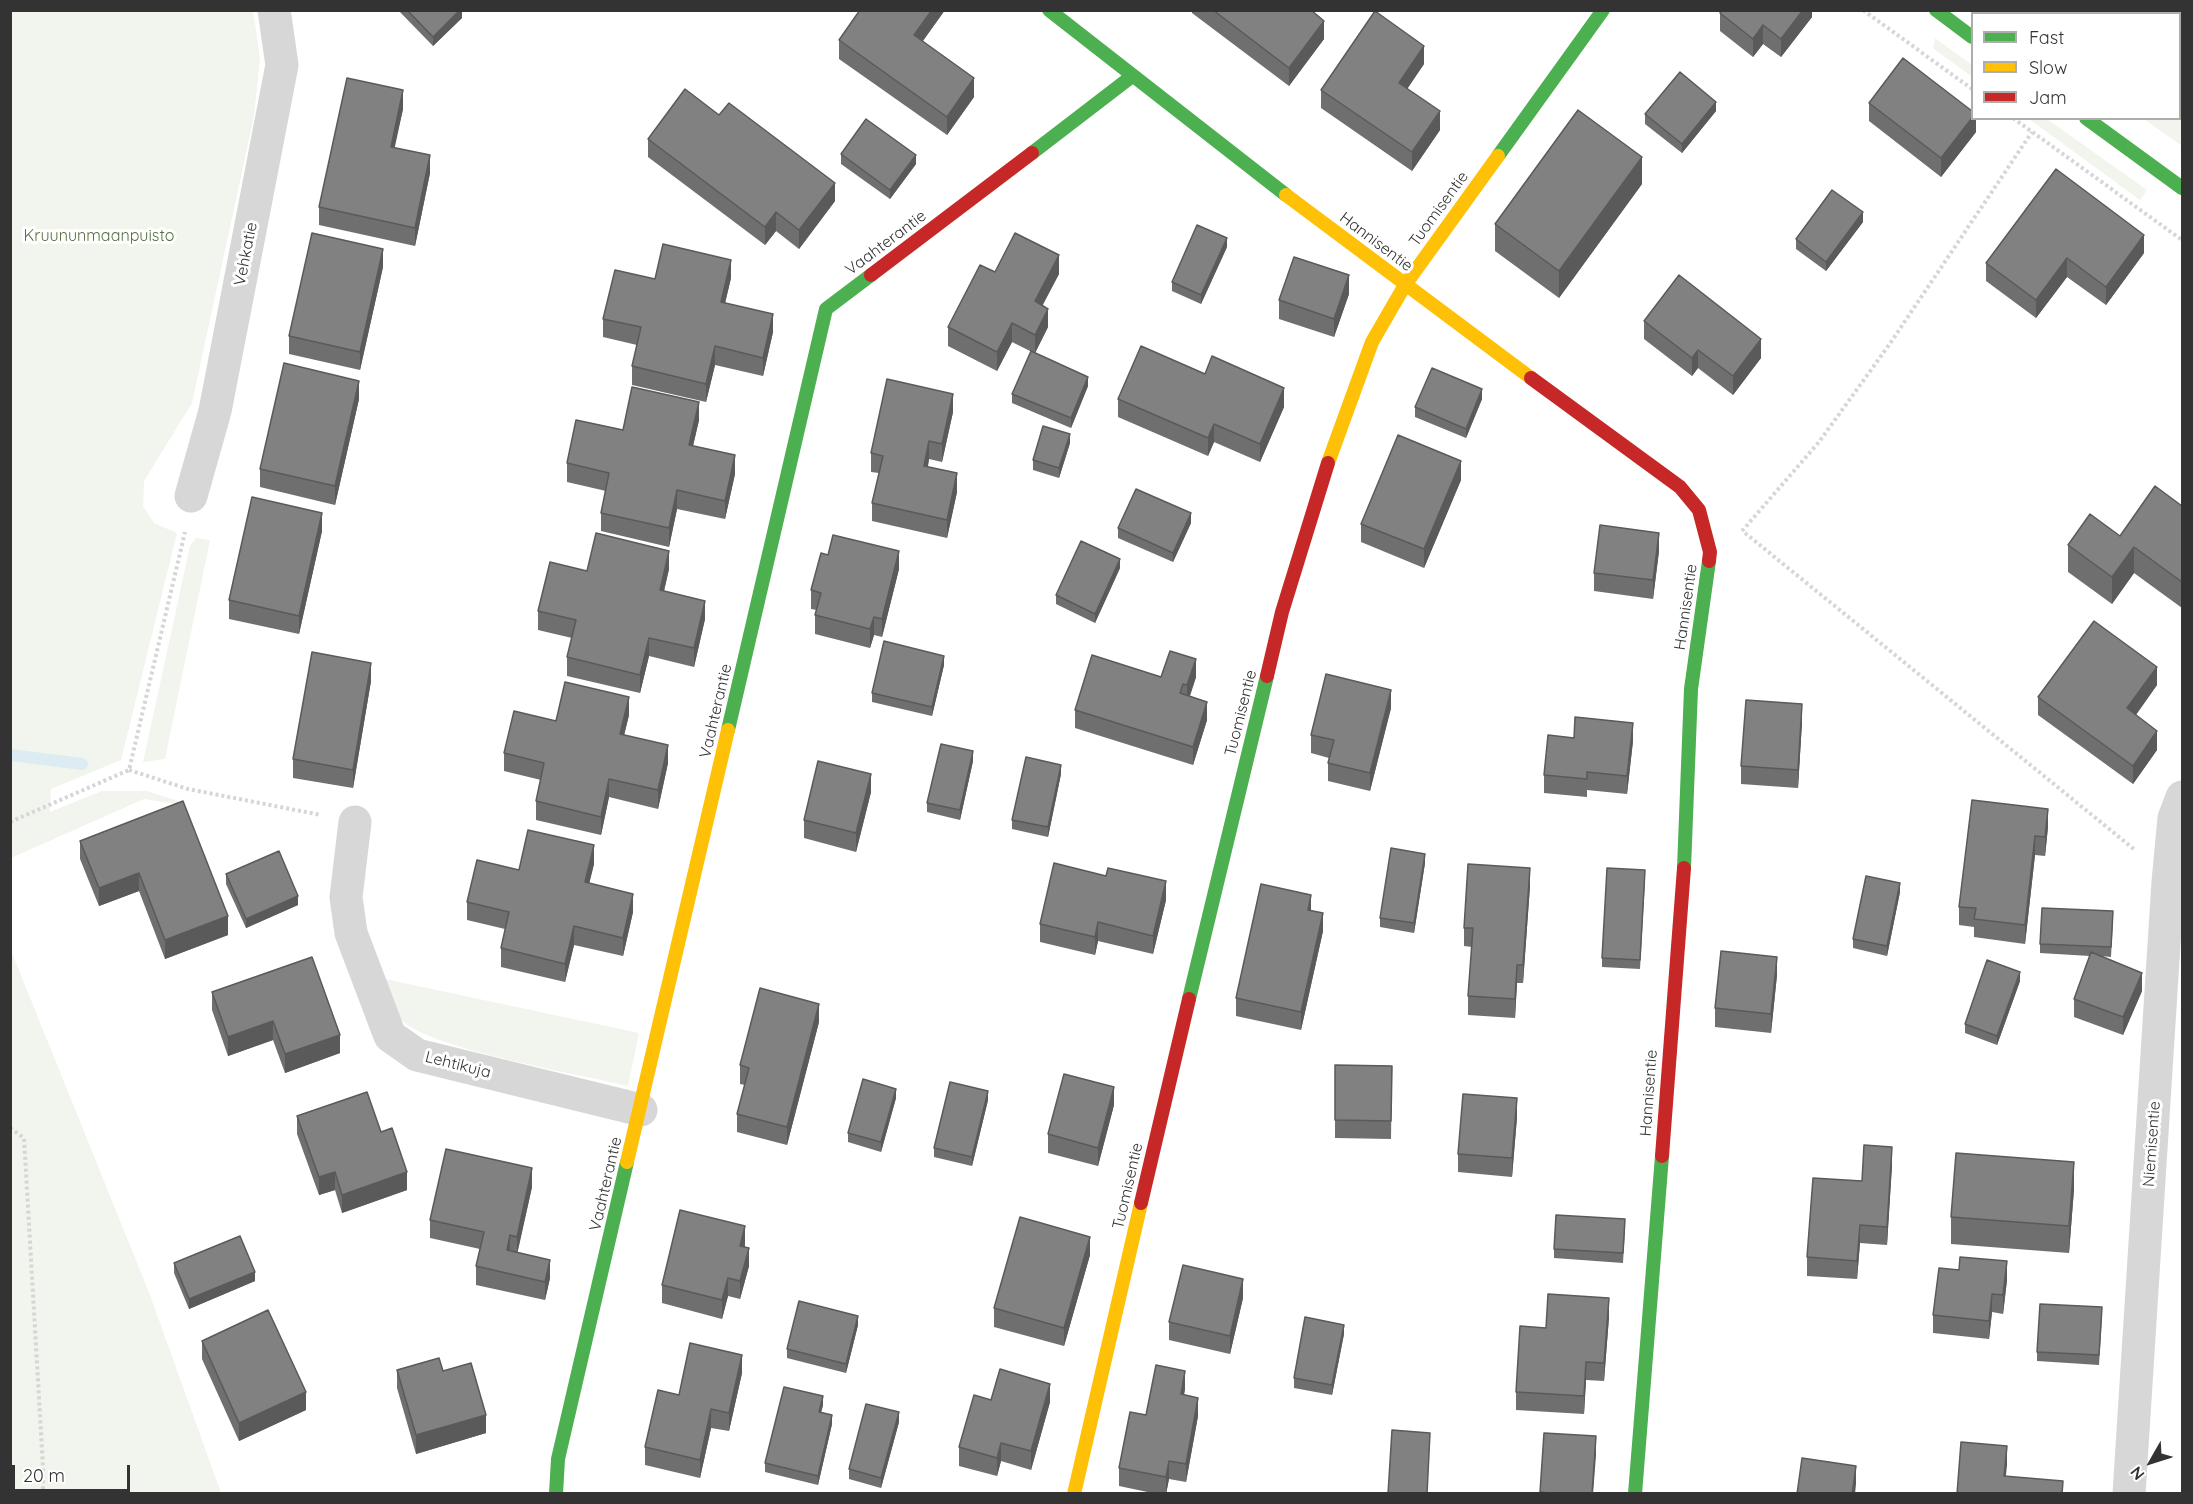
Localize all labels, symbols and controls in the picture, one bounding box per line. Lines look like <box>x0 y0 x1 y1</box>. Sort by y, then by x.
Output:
legend <box>1971 12 2181 120</box>
text: Fast <box>2029 26 2064 49</box>
text: Slow <box>2029 56 2067 79</box>
text: Jam <box>2029 86 2067 109</box>
street label: Tuomisentie <box>1405 168 1473 250</box>
street label: Vaahterantie <box>842 206 930 280</box>
street label: Hannisentie <box>1336 208 1416 276</box>
street label: Vehkatie <box>230 221 262 287</box>
park label: Kruununmaanpuisto <box>24 226 174 246</box>
street label: Hannisentie <box>1670 563 1702 651</box>
street label: Vaahterantie <box>696 662 736 760</box>
street label: Tuomisentie <box>1221 668 1261 758</box>
street label: Lehtikuja <box>423 1048 493 1082</box>
street label: Hannisentie <box>1636 1049 1662 1137</box>
street label: Niemisentie <box>2139 1101 2165 1187</box>
street label: Vaahterantie <box>586 1135 626 1233</box>
street label: Tuomisentie <box>1109 1141 1147 1231</box>
north arrow <box>2121 1432 2181 1492</box>
scale bar <box>15 1453 134 1491</box>
text: N <box>2126 1462 2148 1484</box>
text: 20 m <box>23 1464 65 1487</box>

